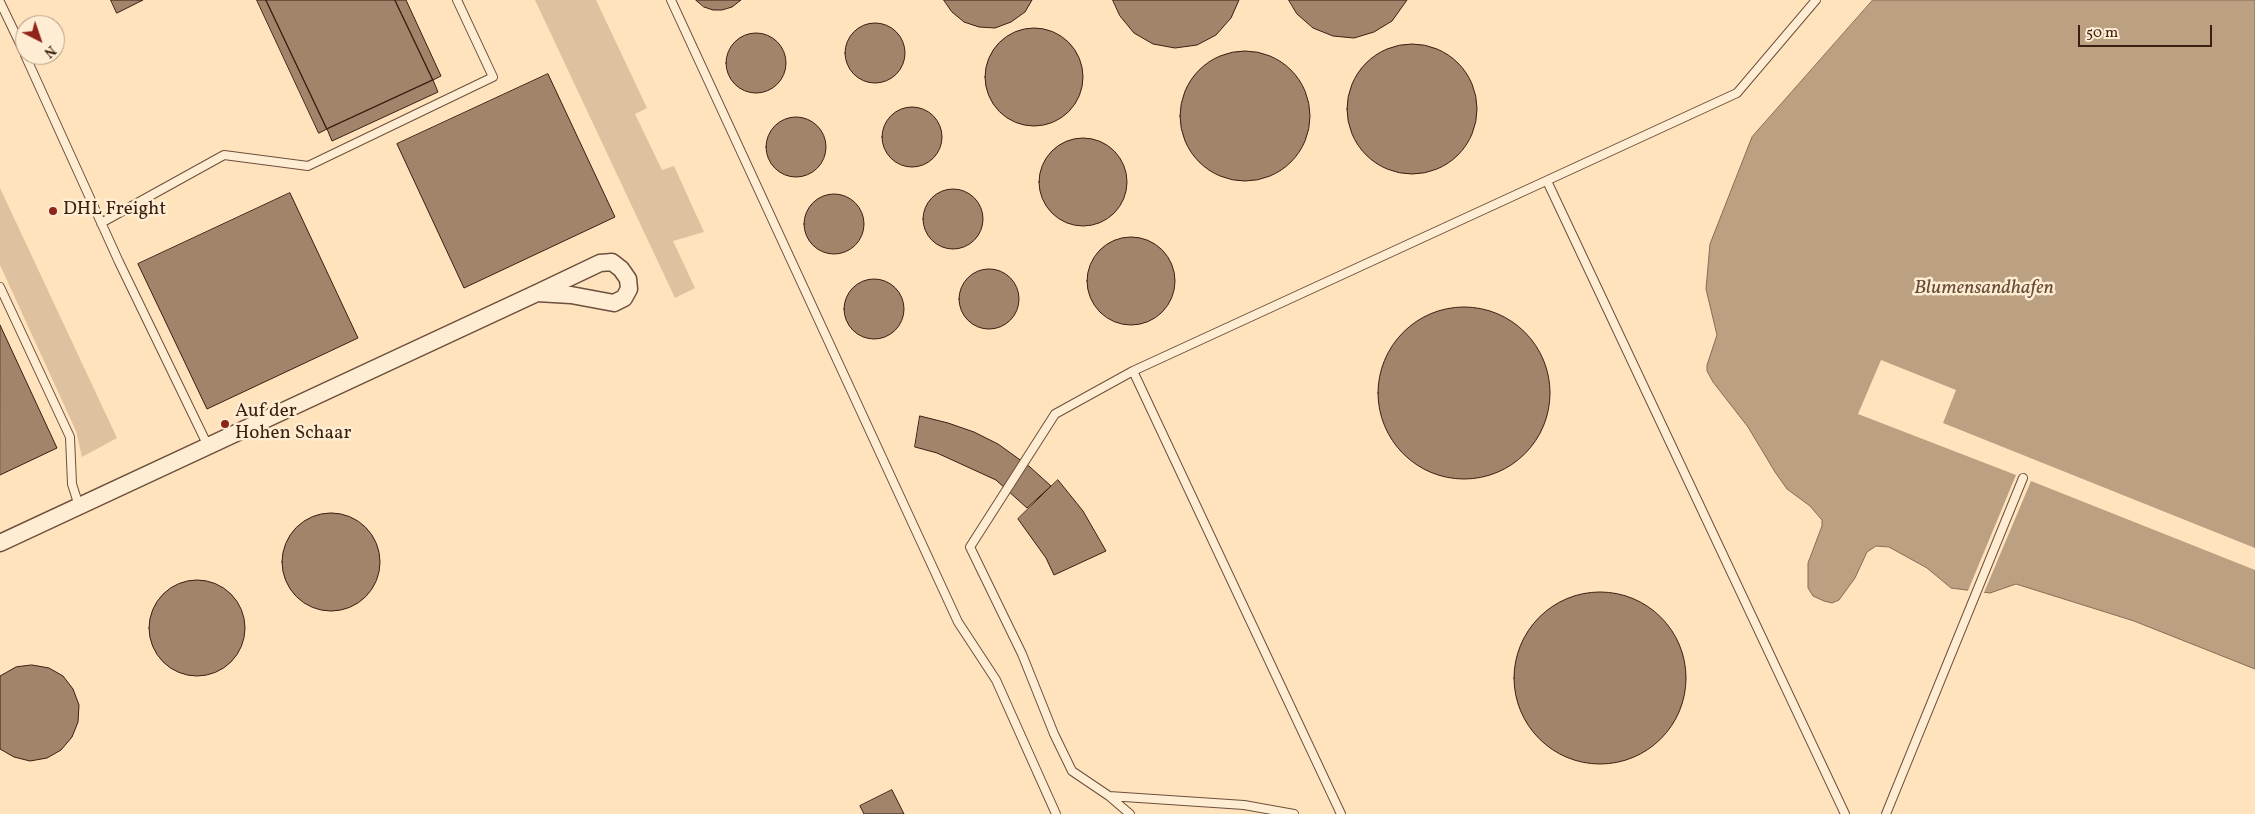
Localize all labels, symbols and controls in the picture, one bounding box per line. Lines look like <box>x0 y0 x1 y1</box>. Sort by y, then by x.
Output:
north arrow <box>15 15 65 65</box>
scale bar <box>2080 15 2214 47</box>
text: 50 m <box>2086 23 2118 44</box>
text: N <box>39 40 60 61</box>
place label: DHL Freight <box>63 200 166 222</box>
marker: DHL Freight <box>47 205 59 217</box>
water label: Blumensandhafen <box>1914 277 2054 301</box>
place label: Auf der Hohen Schaar <box>235 402 351 446</box>
marker: Auf der Hohen Schaar <box>219 418 231 430</box>

